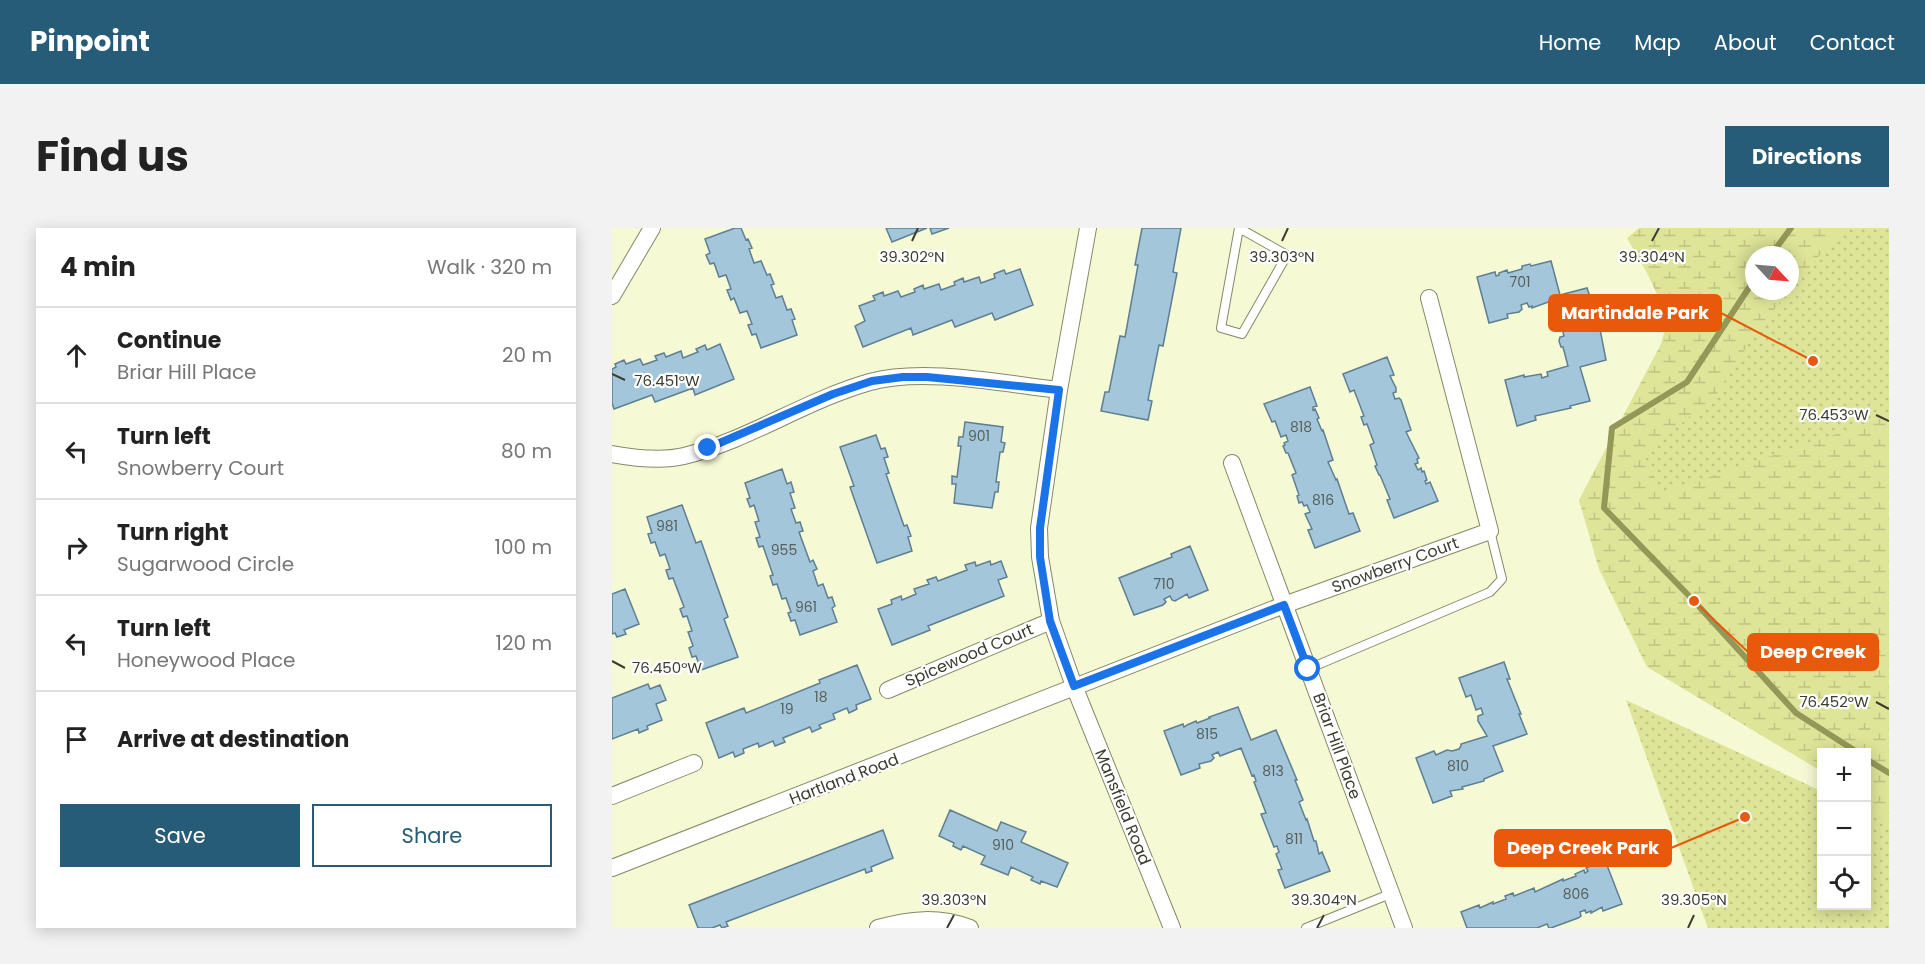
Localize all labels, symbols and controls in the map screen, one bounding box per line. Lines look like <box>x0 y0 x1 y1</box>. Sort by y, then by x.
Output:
text: Pinpoint <box>30 22 150 61</box>
text: Home <box>1539 28 1601 57</box>
text: Map <box>1634 28 1681 57</box>
text: About <box>1714 28 1777 57</box>
text: Contact <box>1810 28 1895 57</box>
button: Directions <box>1725 126 1889 187</box>
text: Find us <box>36 127 189 186</box>
text: 39.302°N <box>879 246 945 267</box>
text: 39.303°N <box>1249 246 1315 267</box>
text: 39.304°N <box>1619 246 1685 267</box>
north arrow <box>1745 246 1799 300</box>
text: 4 min <box>60 249 136 285</box>
text: Walk · 320 m <box>427 253 552 281</box>
house number: 701 <box>1510 272 1530 292</box>
callout: Martindale Park <box>1549 295 1721 331</box>
text: Martindale Park <box>1561 300 1710 325</box>
text: Continue <box>117 325 221 356</box>
icon: ahead <box>60 339 93 372</box>
text: 20 m <box>502 341 552 369</box>
text: Briar Hill Place <box>117 358 256 386</box>
text: 76.451°W <box>634 370 700 391</box>
text: 76.453°W <box>1799 404 1869 425</box>
house number: 818 <box>1290 417 1312 437</box>
text: Turn left <box>117 421 211 452</box>
house number: 901 <box>968 426 990 446</box>
route end <box>694 434 720 460</box>
icon: left <box>60 435 93 468</box>
text: 80 m <box>501 437 552 465</box>
text: Snowberry Court <box>117 454 284 482</box>
house number: 816 <box>1312 490 1334 510</box>
house number: 981 <box>656 516 678 536</box>
text: Turn right <box>117 517 228 548</box>
icon: right <box>60 531 93 564</box>
street label: Snowberry Court <box>1328 531 1462 599</box>
text: 100 m <box>495 533 552 561</box>
house number: 955 <box>771 540 797 560</box>
text: Sugarwood Circle <box>117 550 294 578</box>
house number: 710 <box>1154 574 1174 594</box>
house number: 961 <box>795 597 817 617</box>
text: Turn left <box>117 613 211 644</box>
street label: Spicewood Court <box>901 618 1037 692</box>
icon: left <box>60 627 93 660</box>
text: 120 m <box>496 629 552 657</box>
callout: Deep Creek <box>1748 634 1878 670</box>
text: Deep Creek <box>1760 639 1867 664</box>
text: Honeywood Place <box>117 646 296 674</box>
route start <box>1294 655 1320 681</box>
text: 76.450°W <box>632 657 702 678</box>
house number: 18 <box>814 687 828 707</box>
street label: Briar Hill Place <box>1307 690 1367 802</box>
text: 76.452°W <box>1799 691 1869 712</box>
house number: 19 <box>780 699 794 719</box>
icon: arrive <box>60 723 93 756</box>
text: Arrive at destination <box>117 724 349 755</box>
house number: 815 <box>1196 724 1218 744</box>
street label: Mansfield Road <box>1089 746 1157 868</box>
street label: Hartland Road <box>786 748 902 810</box>
map controls <box>1817 748 1871 910</box>
button: + <box>1817 748 1871 802</box>
house number: 810 <box>1447 756 1469 776</box>
house number: 813 <box>1262 761 1284 781</box>
button: − <box>1817 802 1871 856</box>
button: Save <box>60 804 300 867</box>
button: Share <box>312 804 552 867</box>
house number: 811 <box>1285 829 1303 849</box>
callout: Deep Creek Park <box>1495 830 1671 866</box>
house number: 910 <box>992 835 1014 855</box>
text: Deep Creek Park <box>1507 835 1660 860</box>
button: locate <box>1817 856 1871 910</box>
house number: 806 <box>1563 884 1589 904</box>
text: 39.303°N <box>921 889 987 910</box>
text: 39.304°N <box>1291 889 1357 910</box>
text: 39.305°N <box>1661 889 1727 910</box>

